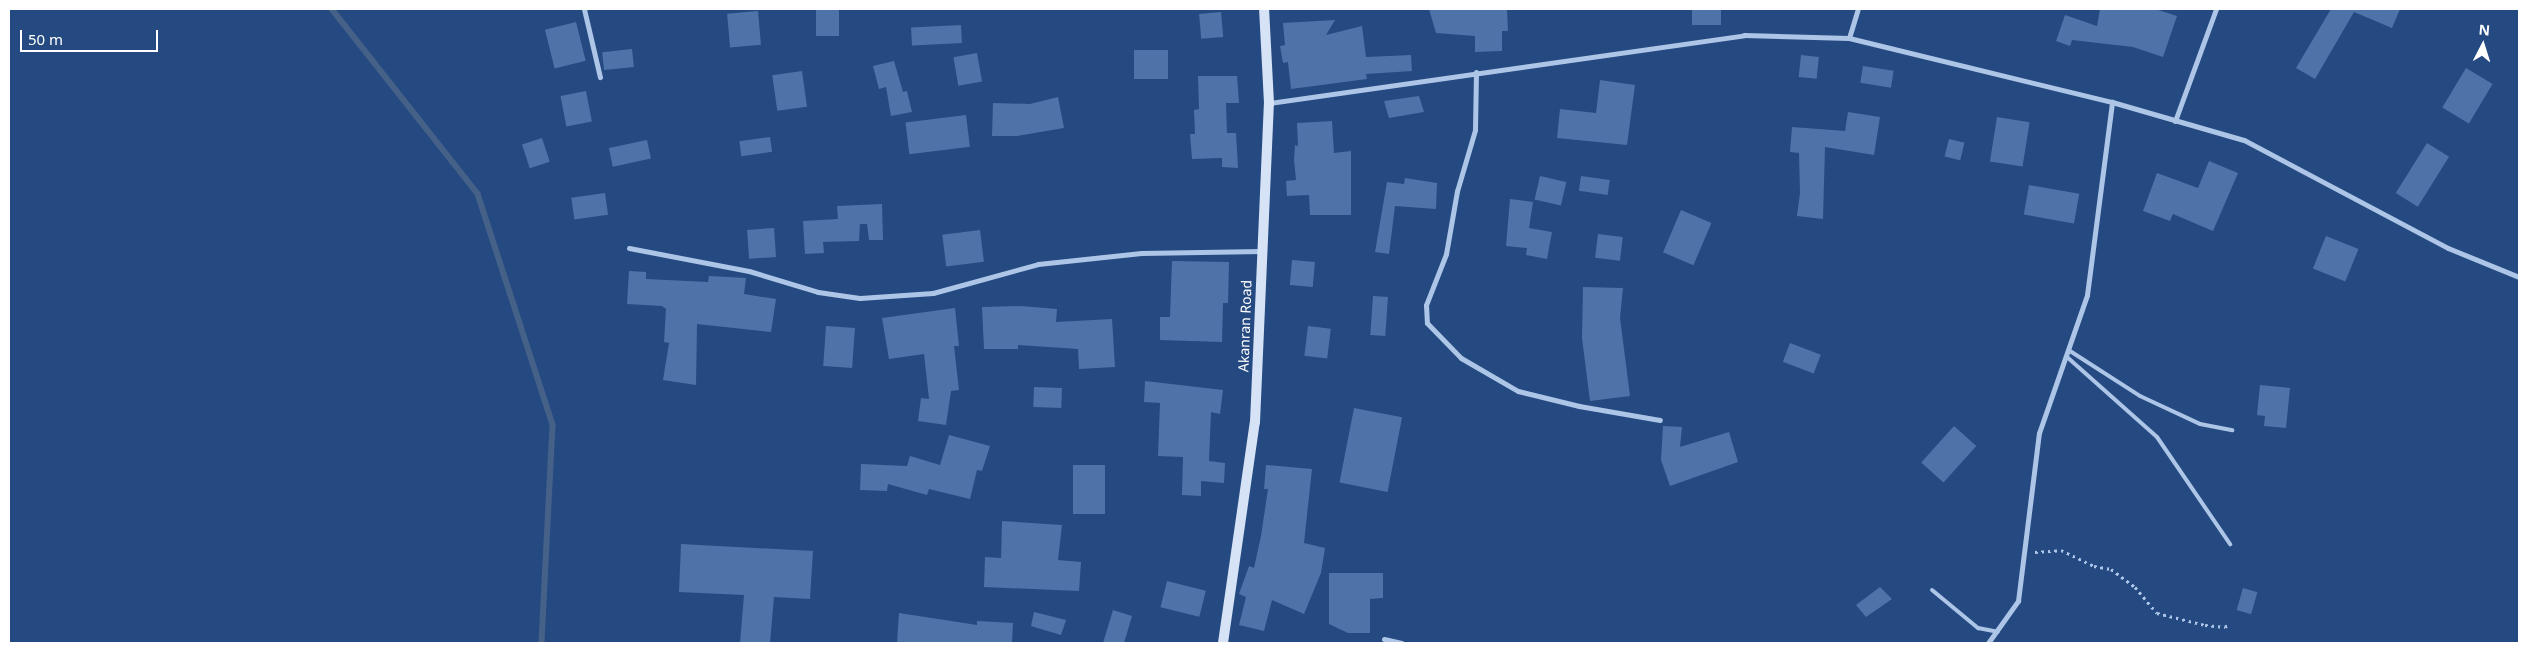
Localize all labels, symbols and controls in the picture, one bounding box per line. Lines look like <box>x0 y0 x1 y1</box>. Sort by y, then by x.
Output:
scale bar <box>22 20 160 52</box>
north arrow <box>2458 20 2508 70</box>
text: N <box>2478 20 2491 40</box>
text: 50 m <box>28 29 63 49</box>
street label: Akanran Road <box>1235 280 1255 372</box>

